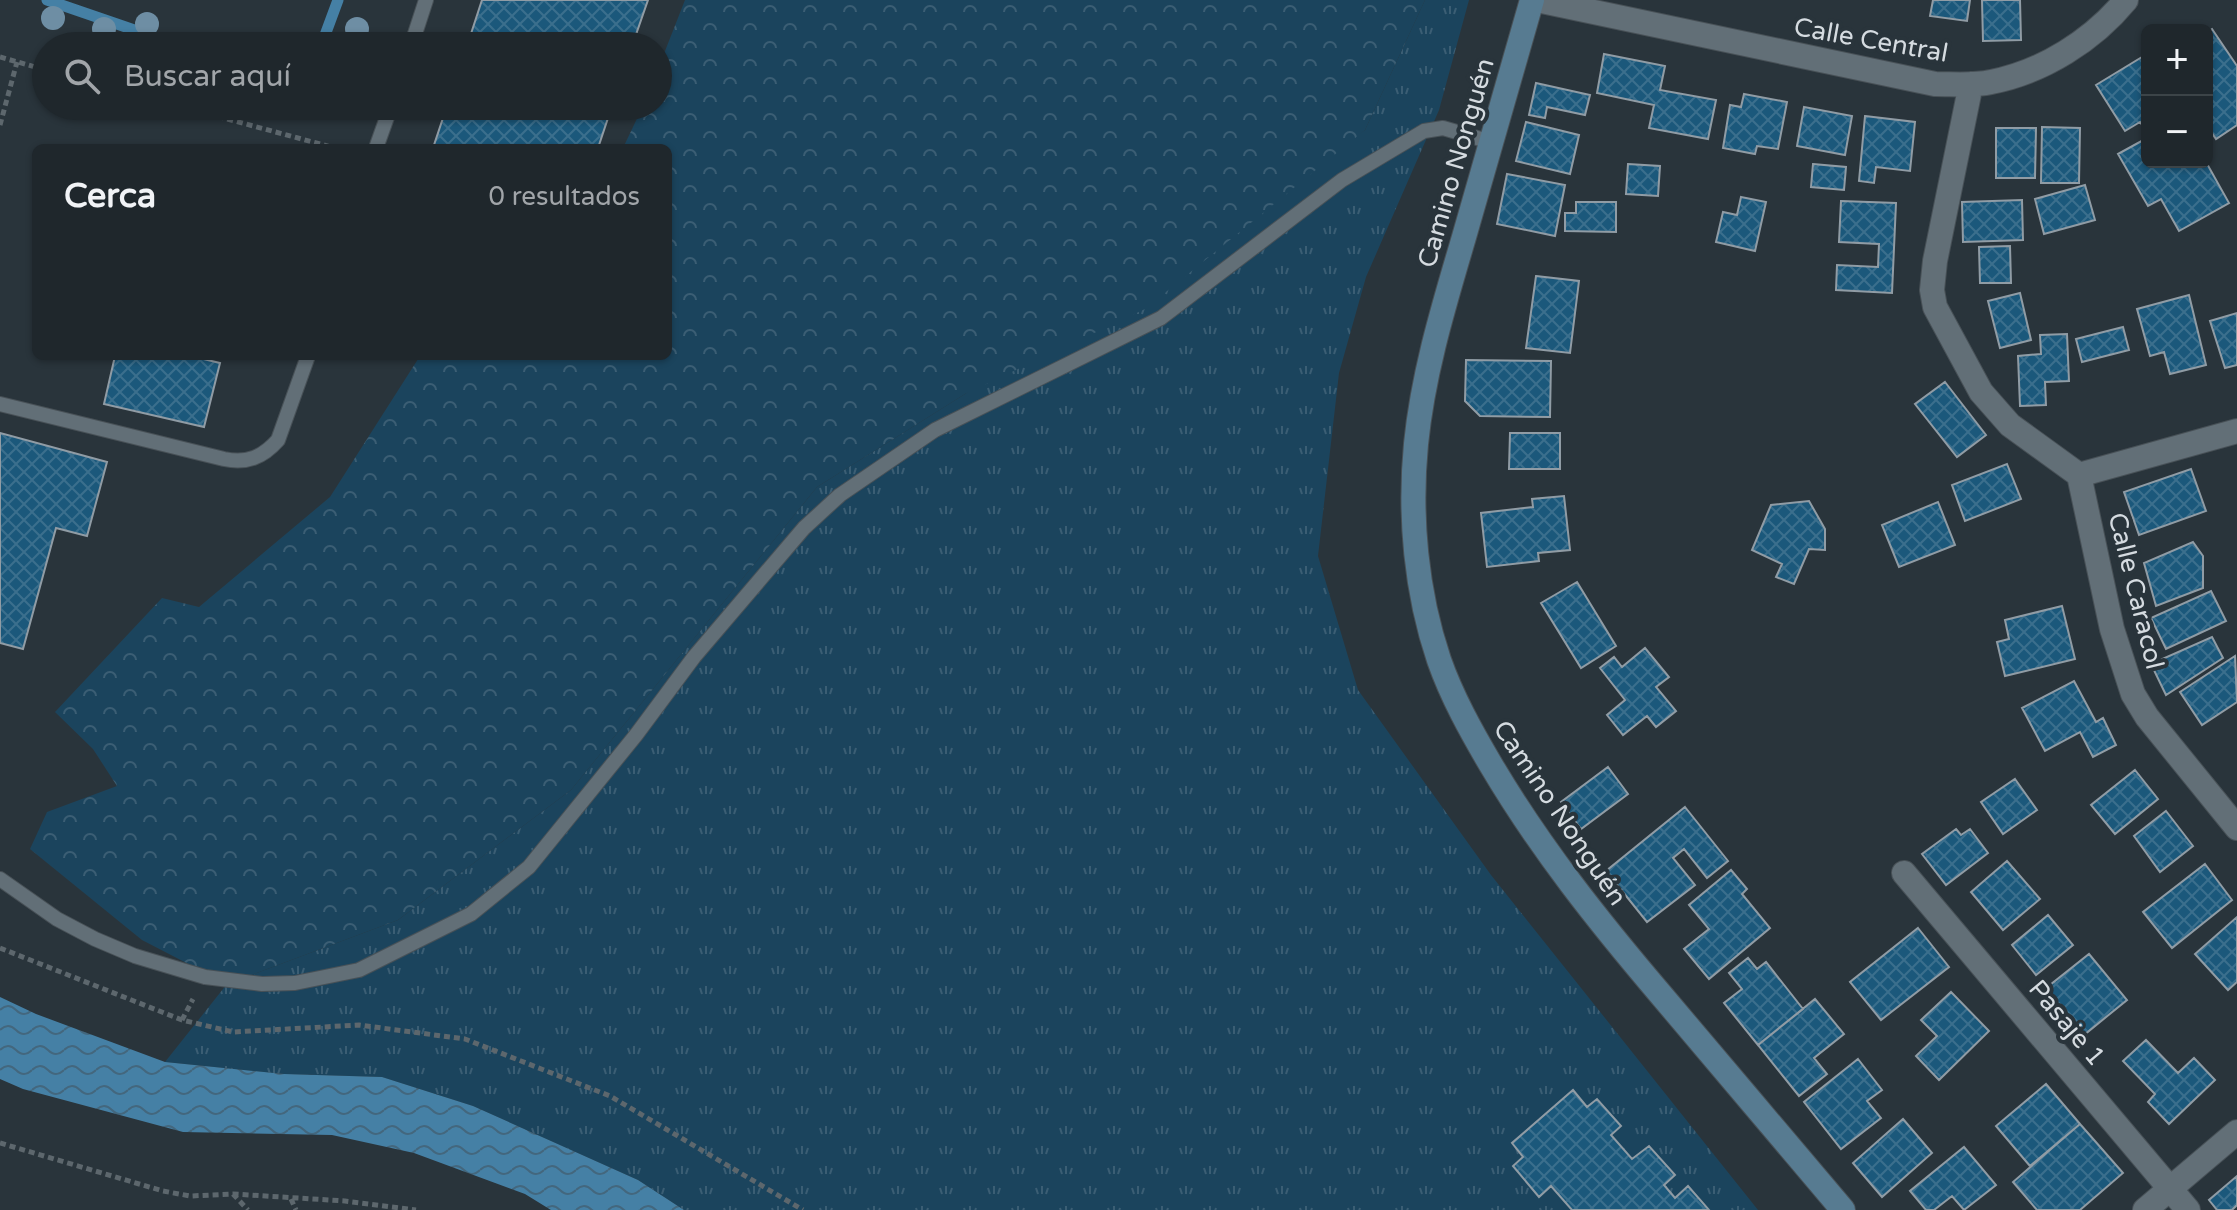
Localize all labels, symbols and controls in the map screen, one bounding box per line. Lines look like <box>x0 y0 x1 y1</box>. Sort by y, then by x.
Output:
street label: Calle Central <box>1792 11 1950 69</box>
map controls <box>2141 24 2213 168</box>
button: + <box>2141 24 2213 96</box>
search box <box>32 32 672 120</box>
icon: search <box>60 54 104 98</box>
street label: Camino Nonguén <box>1411 55 1501 271</box>
text: Buscar aquí <box>124 58 291 95</box>
button: − <box>2141 96 2213 168</box>
text: Cerca <box>64 176 156 217</box>
text: 0 resultados <box>489 181 640 212</box>
street label: Calle Caracol <box>2102 509 2170 673</box>
street label: Camino Nonguén <box>1487 715 1633 911</box>
street label: Pasaje 1 <box>2022 974 2112 1072</box>

